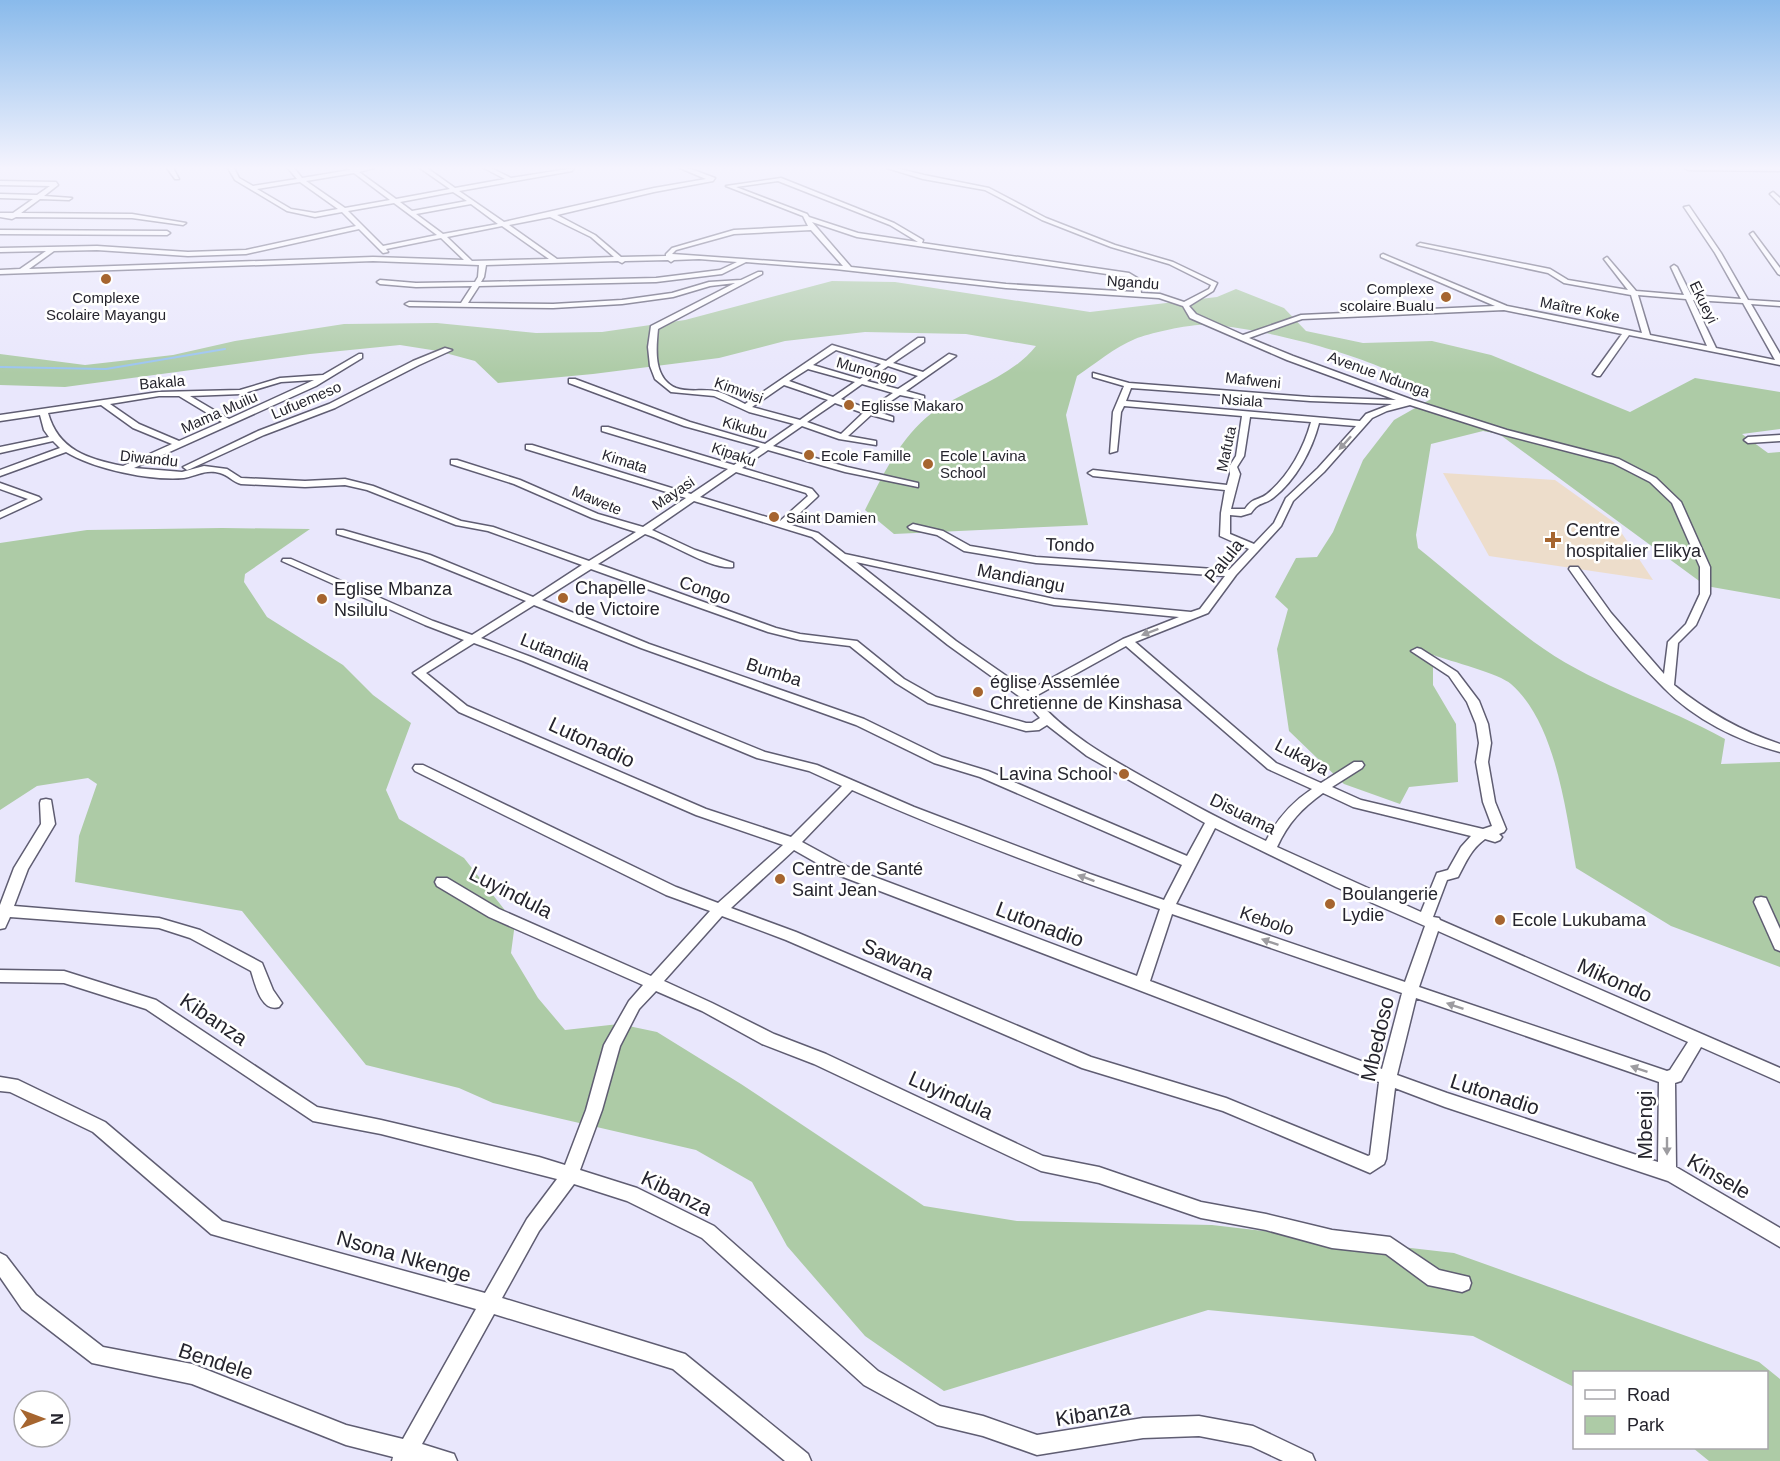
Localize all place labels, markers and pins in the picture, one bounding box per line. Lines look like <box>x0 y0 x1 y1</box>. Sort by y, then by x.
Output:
marker: Complexe Scolaire Mayangu <box>99 272 113 286</box>
place label: Complexe scolaire Bualu <box>1340 280 1434 314</box>
place label: Complexe Scolaire Mayangu <box>46 289 166 323</box>
marker: Complexe scolaire Bualu <box>1439 290 1453 304</box>
place label: Eglisse Makaro <box>861 397 964 414</box>
marker: Eglisse Makaro <box>842 398 856 412</box>
place label: Ecole Famille <box>821 447 911 464</box>
place label: Ecole Lavina School <box>940 447 1027 481</box>
marker: Ecole Famille <box>802 448 816 462</box>
marker: Ecole Lavina School <box>921 457 935 471</box>
place label: Saint Damien <box>786 509 876 526</box>
marker: Saint Damien <box>767 510 781 524</box>
place label: Centre hospitalier Elikya <box>1566 520 1702 561</box>
marker: Centre hospitalier Elikya <box>1544 531 1562 549</box>
place label: Chapelle de Victoire <box>575 578 660 619</box>
place label: Eglise Mbanza Nsilulu <box>334 579 453 620</box>
marker: Chapelle de Victoire <box>556 591 570 605</box>
marker: Eglise Mbanza Nsilulu <box>315 592 329 606</box>
place label: église Assemlée Chretienne de Kinshasa <box>990 672 1183 713</box>
marker: église Assemlée Chretienne de Kinshasa <box>971 685 985 699</box>
place label: Lavina School <box>999 764 1112 784</box>
marker: Lavina School <box>1117 767 1131 781</box>
place label: Centre de Santé Saint Jean <box>792 859 923 900</box>
marker: Centre de Santé Saint Jean <box>773 872 787 886</box>
place label: Boulangerie Lydie <box>1342 884 1438 925</box>
marker: Boulangerie Lydie <box>1323 897 1337 911</box>
place label: Ecole Lukubama <box>1512 910 1647 930</box>
marker: Ecole Lukubama <box>1493 913 1507 927</box>

